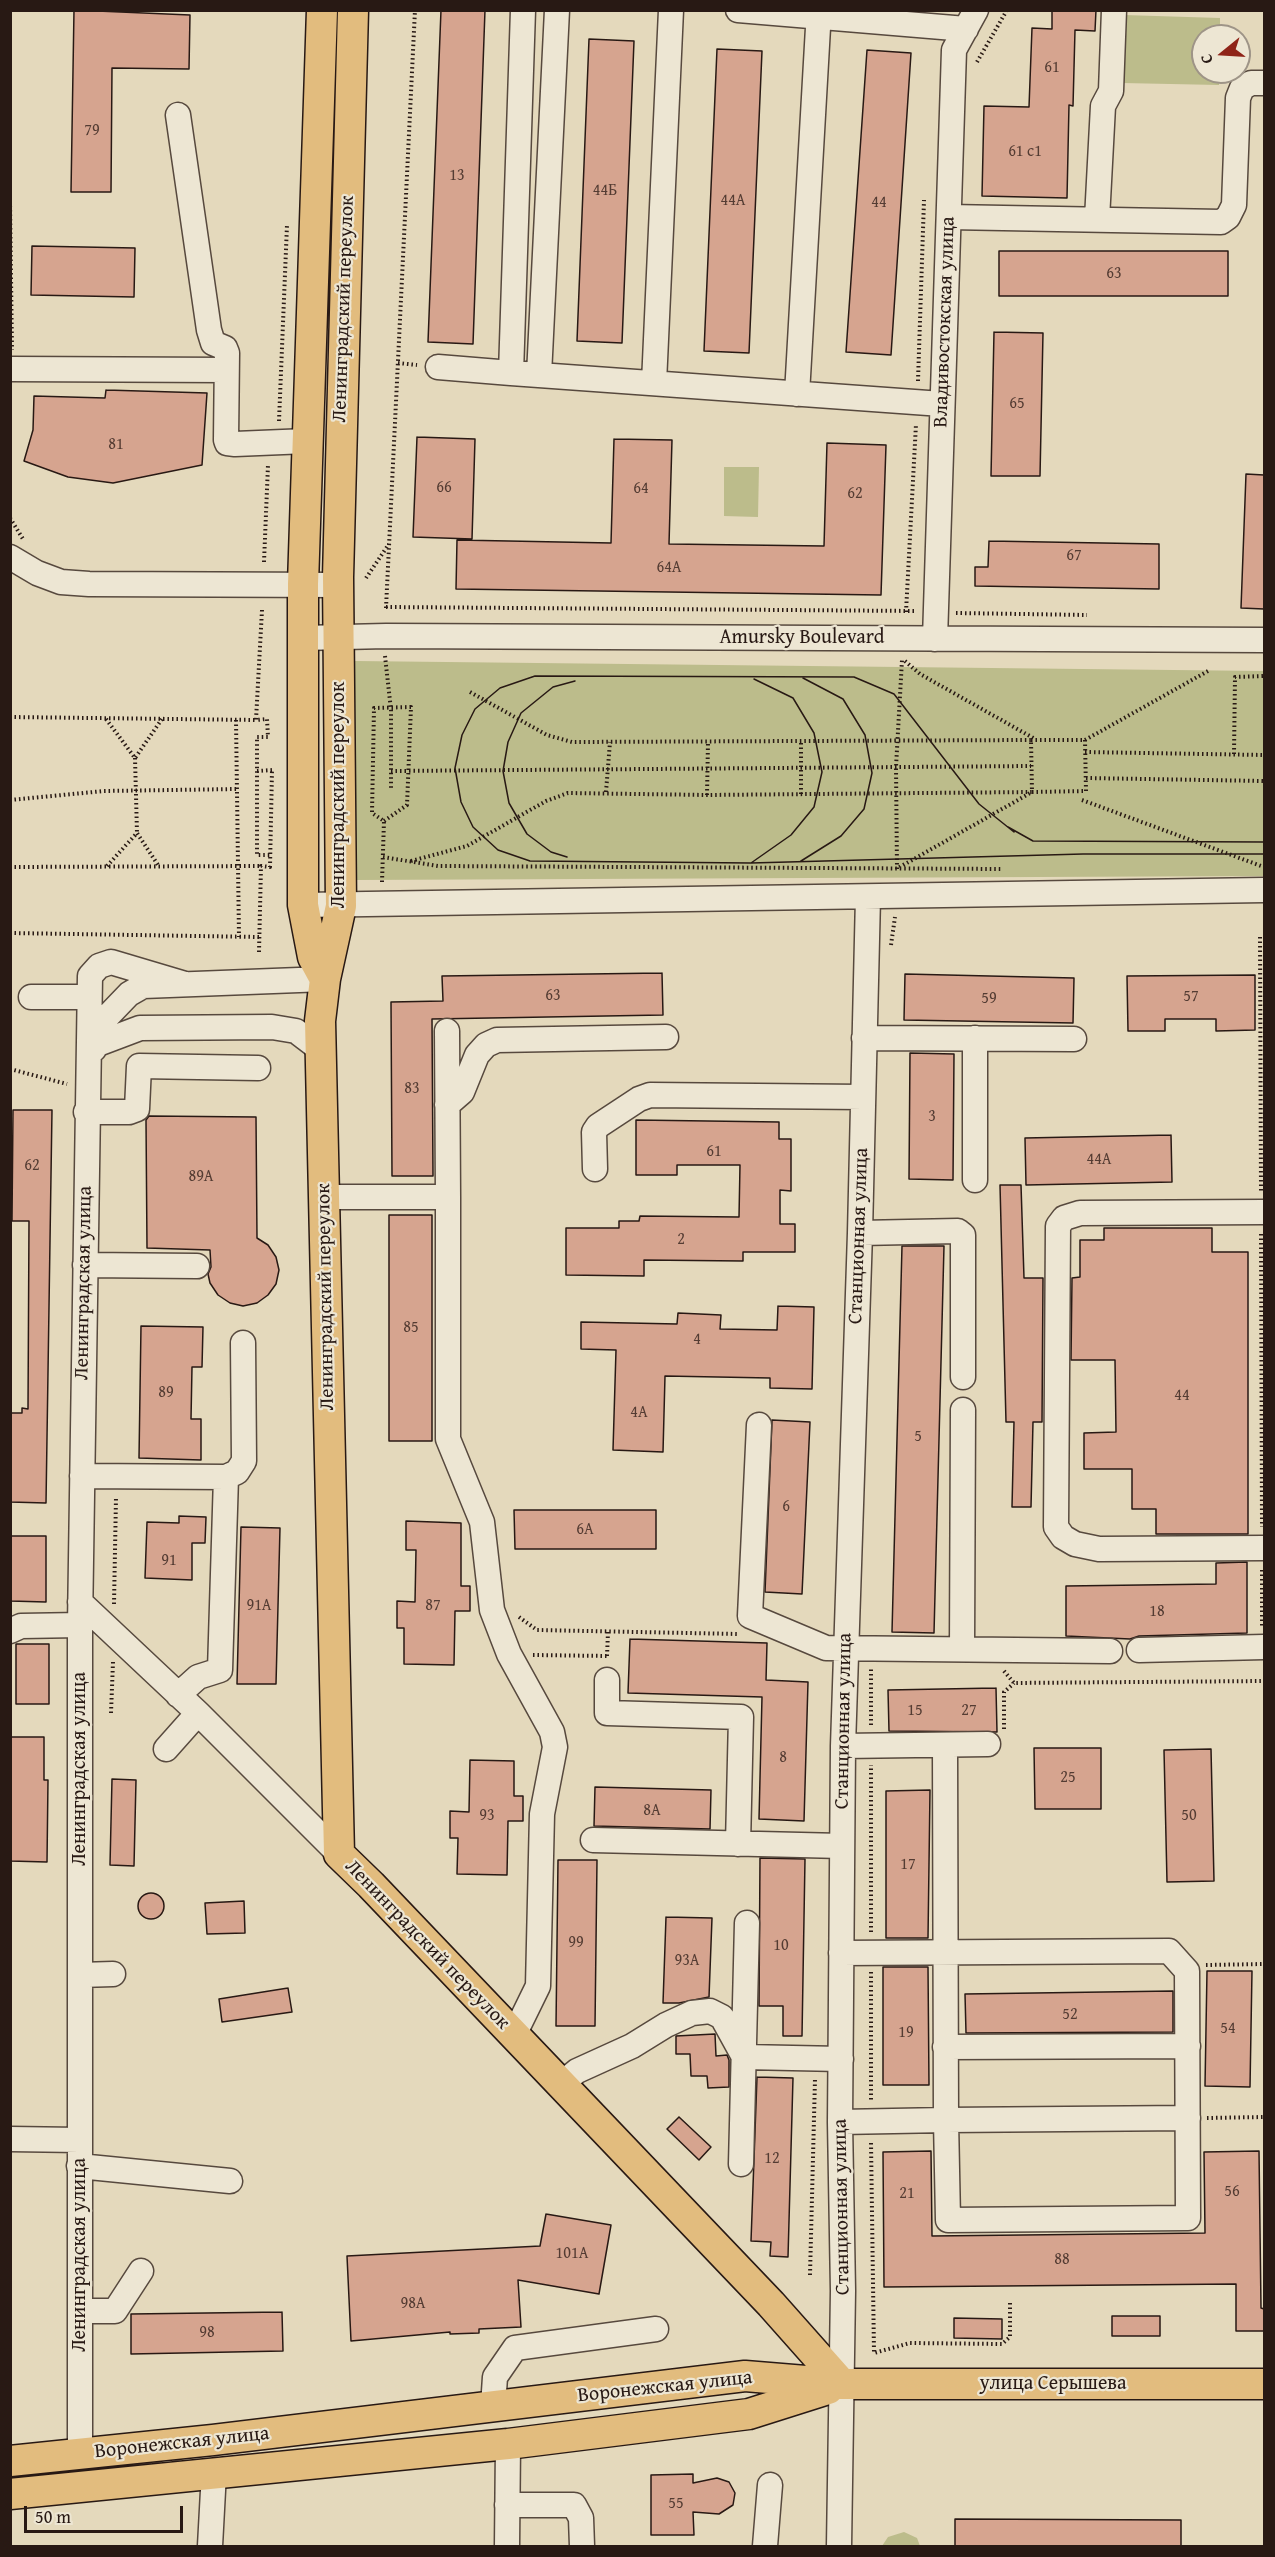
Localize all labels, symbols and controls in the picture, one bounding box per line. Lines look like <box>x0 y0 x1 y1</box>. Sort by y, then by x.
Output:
north arrow <box>1191 24 1251 84</box>
text: С <box>1193 51 1219 67</box>
house number: 61 <box>1044 58 1060 78</box>
house number: 79 <box>84 121 100 141</box>
house number: 61 с1 <box>1008 142 1042 162</box>
house number: 13 <box>449 166 465 186</box>
house number: 44Б <box>593 181 617 201</box>
house number: 44А <box>720 191 746 211</box>
house number: 44 <box>871 193 887 213</box>
street label: Ленинградский переулок <box>328 195 360 423</box>
street label: Владивостокская улица <box>929 216 961 428</box>
house number: 63 <box>1106 264 1122 284</box>
house number: 65 <box>1009 394 1025 414</box>
house number: 81 <box>108 435 124 455</box>
house number: 66 <box>436 478 452 498</box>
house number: 64 <box>633 479 649 499</box>
house number: 62 <box>847 484 863 504</box>
house number: 67 <box>1066 546 1082 566</box>
house number: 64А <box>656 558 682 578</box>
street label: Amursky Boulevard <box>719 626 885 650</box>
street label: Ленинградский переулок <box>327 681 351 909</box>
house number: 63 <box>545 986 561 1006</box>
house number: 57 <box>1183 987 1199 1007</box>
house number: 59 <box>981 989 997 1009</box>
house number: 83 <box>404 1079 420 1099</box>
house number: 3 <box>928 1107 936 1127</box>
house number: 61 <box>706 1142 722 1162</box>
street label: Станционная улица <box>844 1147 874 1325</box>
house number: 44А <box>1086 1150 1112 1170</box>
house number: 62 <box>24 1156 40 1176</box>
house number: 89А <box>188 1167 214 1187</box>
street label: Ленинградский переулок <box>312 1183 340 1411</box>
street label: Ленинградская улица <box>70 1186 98 1380</box>
house number: 2 <box>677 1230 685 1250</box>
house number: 85 <box>403 1318 419 1338</box>
house number: 4 <box>693 1330 701 1350</box>
house number: 89 <box>158 1383 174 1403</box>
house number: 44 <box>1174 1386 1190 1406</box>
house number: 4А <box>630 1403 648 1423</box>
house number: 5 <box>914 1427 922 1447</box>
house number: 6 <box>782 1497 790 1517</box>
house number: 6А <box>576 1520 594 1540</box>
house number: 91 <box>161 1551 177 1571</box>
house number: 91А <box>246 1596 272 1616</box>
house number: 87 <box>425 1596 441 1616</box>
house number: 18 <box>1149 1602 1165 1622</box>
street label: Станционная улица <box>830 1633 858 1809</box>
street label: Ленинградская улица <box>68 1672 92 1866</box>
house number: 15 <box>907 1701 923 1721</box>
house number: 27 <box>961 1701 977 1721</box>
house number: 8 <box>779 1748 787 1768</box>
house number: 25 <box>1060 1768 1076 1788</box>
house number: 8А <box>643 1801 661 1821</box>
house number: 93 <box>479 1806 495 1826</box>
house number: 50 <box>1181 1806 1197 1826</box>
street label: Ленинградский переулок <box>340 1855 514 2035</box>
house number: 17 <box>900 1855 916 1875</box>
house number: 99 <box>568 1933 584 1953</box>
house number: 10 <box>773 1936 789 1956</box>
house number: 93А <box>674 1951 700 1971</box>
house number: 52 <box>1062 2005 1078 2025</box>
house number: 54 <box>1220 2019 1236 2039</box>
house number: 19 <box>898 2023 914 2043</box>
street label: Станционная улица <box>828 2119 856 2295</box>
house number: 12 <box>764 2149 780 2169</box>
street label: Ленинградская улица <box>68 2158 92 2352</box>
house number: 56 <box>1224 2182 1240 2202</box>
house number: 21 <box>899 2184 915 2204</box>
house number: 101А <box>556 2244 588 2264</box>
house number: 88 <box>1054 2250 1070 2270</box>
house number: 98А <box>400 2294 426 2314</box>
house number: 98 <box>199 2323 215 2343</box>
street label: Воронежская улица <box>576 2366 754 2408</box>
street label: улица Серышева <box>979 2372 1127 2396</box>
street label: Воронежская улица <box>93 2422 271 2464</box>
scale bar <box>27 2494 186 2532</box>
house number: 55 <box>668 2494 684 2514</box>
text: 50 m <box>35 2503 71 2530</box>

